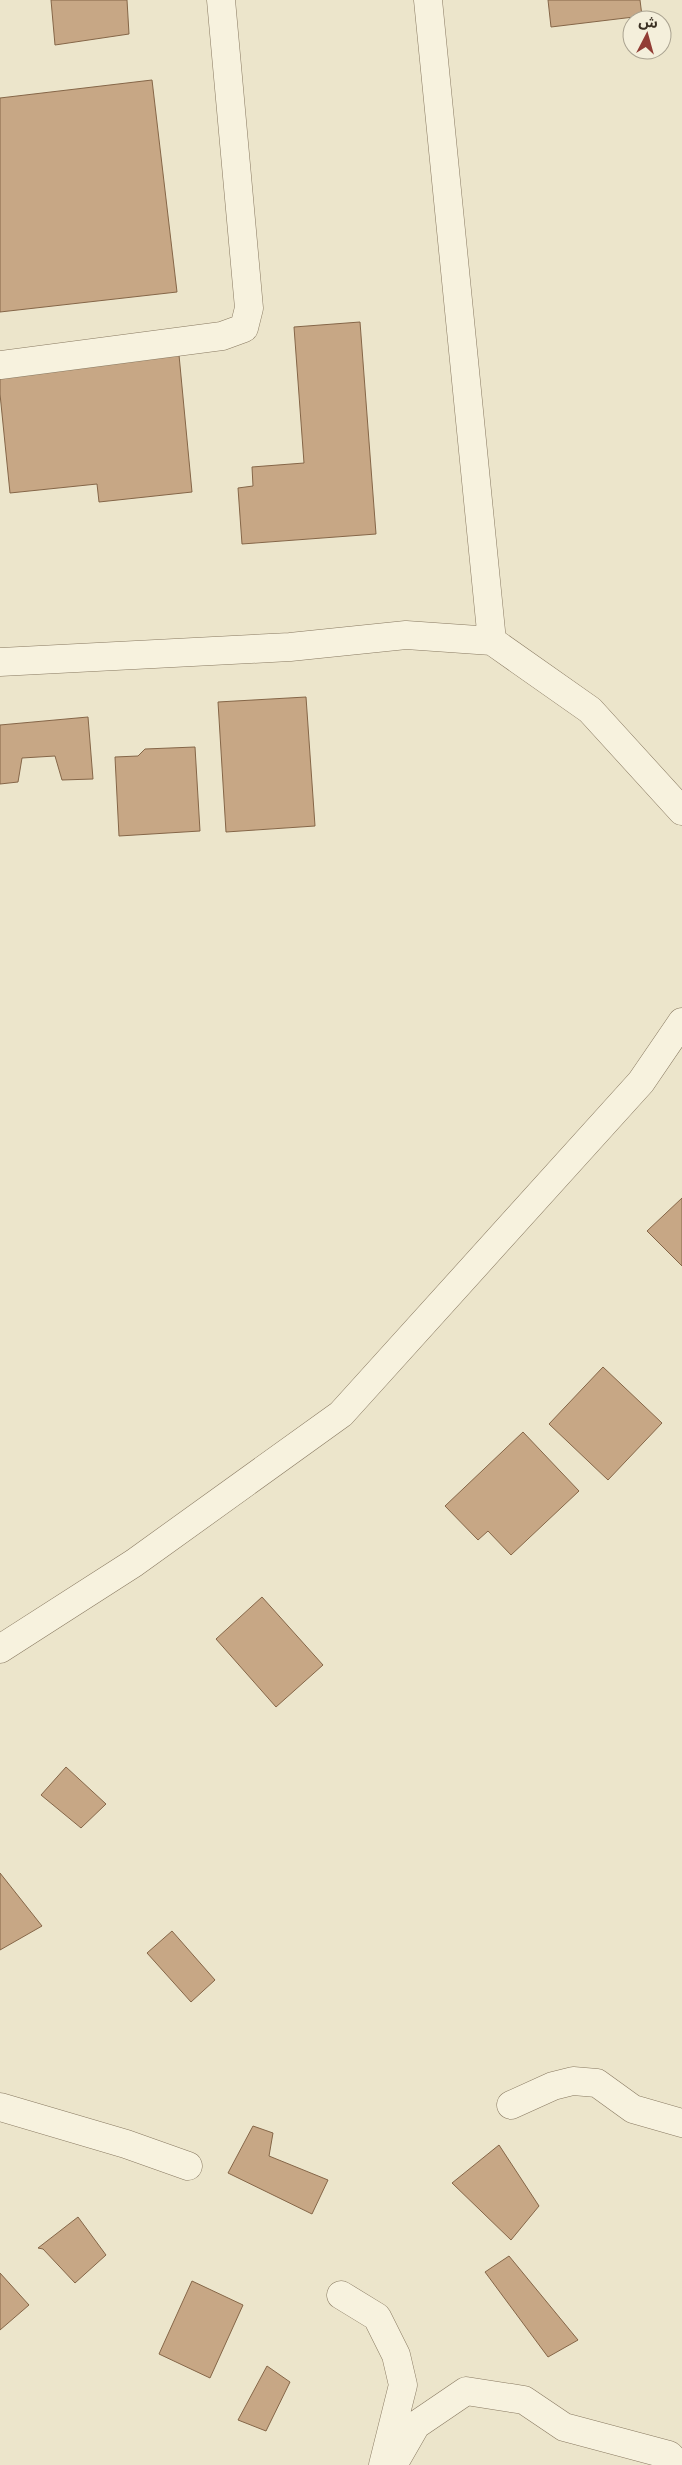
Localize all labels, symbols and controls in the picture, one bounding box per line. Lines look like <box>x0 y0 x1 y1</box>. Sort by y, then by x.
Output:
north arrow <box>622 10 672 60</box>
text: ش <box>638 13 659 32</box>

